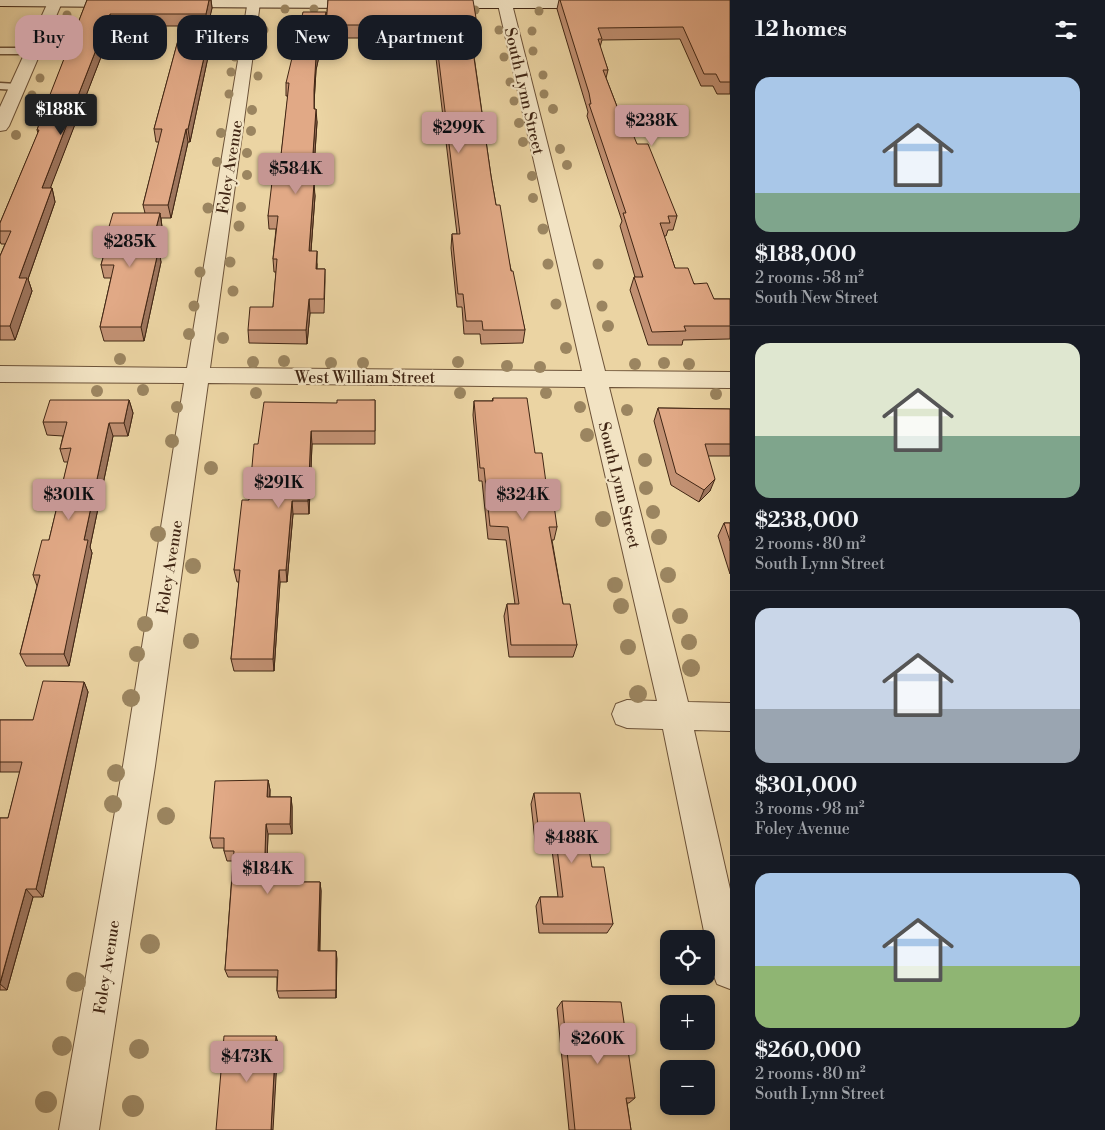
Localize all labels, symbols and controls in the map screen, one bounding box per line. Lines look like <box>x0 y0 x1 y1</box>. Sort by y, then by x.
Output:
chip: Buy <box>15 15 83 60</box>
chip: Rent <box>93 15 167 60</box>
chip: Filters <box>177 15 267 60</box>
chip: New <box>277 15 348 60</box>
chip: Apartment <box>358 15 482 60</box>
icon: filters <box>1052 16 1080 44</box>
text: 12 homes <box>755 17 847 43</box>
street label: South Lynn Street <box>500 26 548 157</box>
pin: $188K <box>26 94 96 136</box>
text: $188K <box>36 100 86 120</box>
pin: $238K <box>617 104 687 147</box>
icon: home <box>873 110 963 200</box>
text: $238K <box>626 111 678 131</box>
pin: $299K <box>424 112 494 154</box>
text: $299K <box>433 118 485 138</box>
street label: Foley Avenue <box>213 119 247 216</box>
pin: $584K <box>261 152 331 195</box>
text: $584K <box>269 159 323 179</box>
pin: $285K <box>95 226 165 268</box>
text: $285K <box>104 232 156 252</box>
text: $188,000 <box>755 242 856 268</box>
text: 2 rooms · 58 m² <box>755 268 864 288</box>
text: South New Street <box>755 288 879 308</box>
street label: West William Street <box>294 368 436 388</box>
icon: home <box>873 375 963 465</box>
street label: South Lynn Street <box>594 420 645 551</box>
pin: $291K <box>244 466 314 509</box>
text: $291K <box>254 473 304 493</box>
pin: $301K <box>34 478 104 521</box>
pin: $324K <box>488 478 558 521</box>
text: $301K <box>44 485 94 505</box>
text: $324K <box>497 485 549 505</box>
text: $238,000 <box>755 508 859 534</box>
street label: Foley Avenue <box>153 519 187 616</box>
text: 2 rooms · 80 m² <box>755 534 866 554</box>
text: South Lynn Street <box>755 554 885 574</box>
icon: home <box>873 640 963 730</box>
text: $301,000 <box>755 773 857 799</box>
text: 3 rooms · 98 m² <box>755 799 865 819</box>
text: Foley Avenue <box>755 819 850 839</box>
pin: $488K <box>537 822 607 864</box>
text: $488K <box>545 828 599 848</box>
pin: $184K <box>233 852 303 895</box>
text: $184K <box>242 859 294 879</box>
icon: home <box>873 905 963 995</box>
street label: Foley Avenue <box>90 919 124 1016</box>
map controls <box>660 930 715 1115</box>
button: locate <box>660 930 715 985</box>
button: + <box>660 995 715 1050</box>
pin: $260K <box>563 1022 633 1065</box>
text: $260K <box>571 1029 625 1049</box>
text: $260,000 <box>755 1038 861 1064</box>
pin: $473K <box>212 1040 282 1083</box>
text: $473K <box>221 1047 273 1067</box>
button: − <box>660 1060 715 1115</box>
text: 2 rooms · 80 m² <box>755 1064 866 1084</box>
text: South Lynn Street <box>755 1084 885 1104</box>

